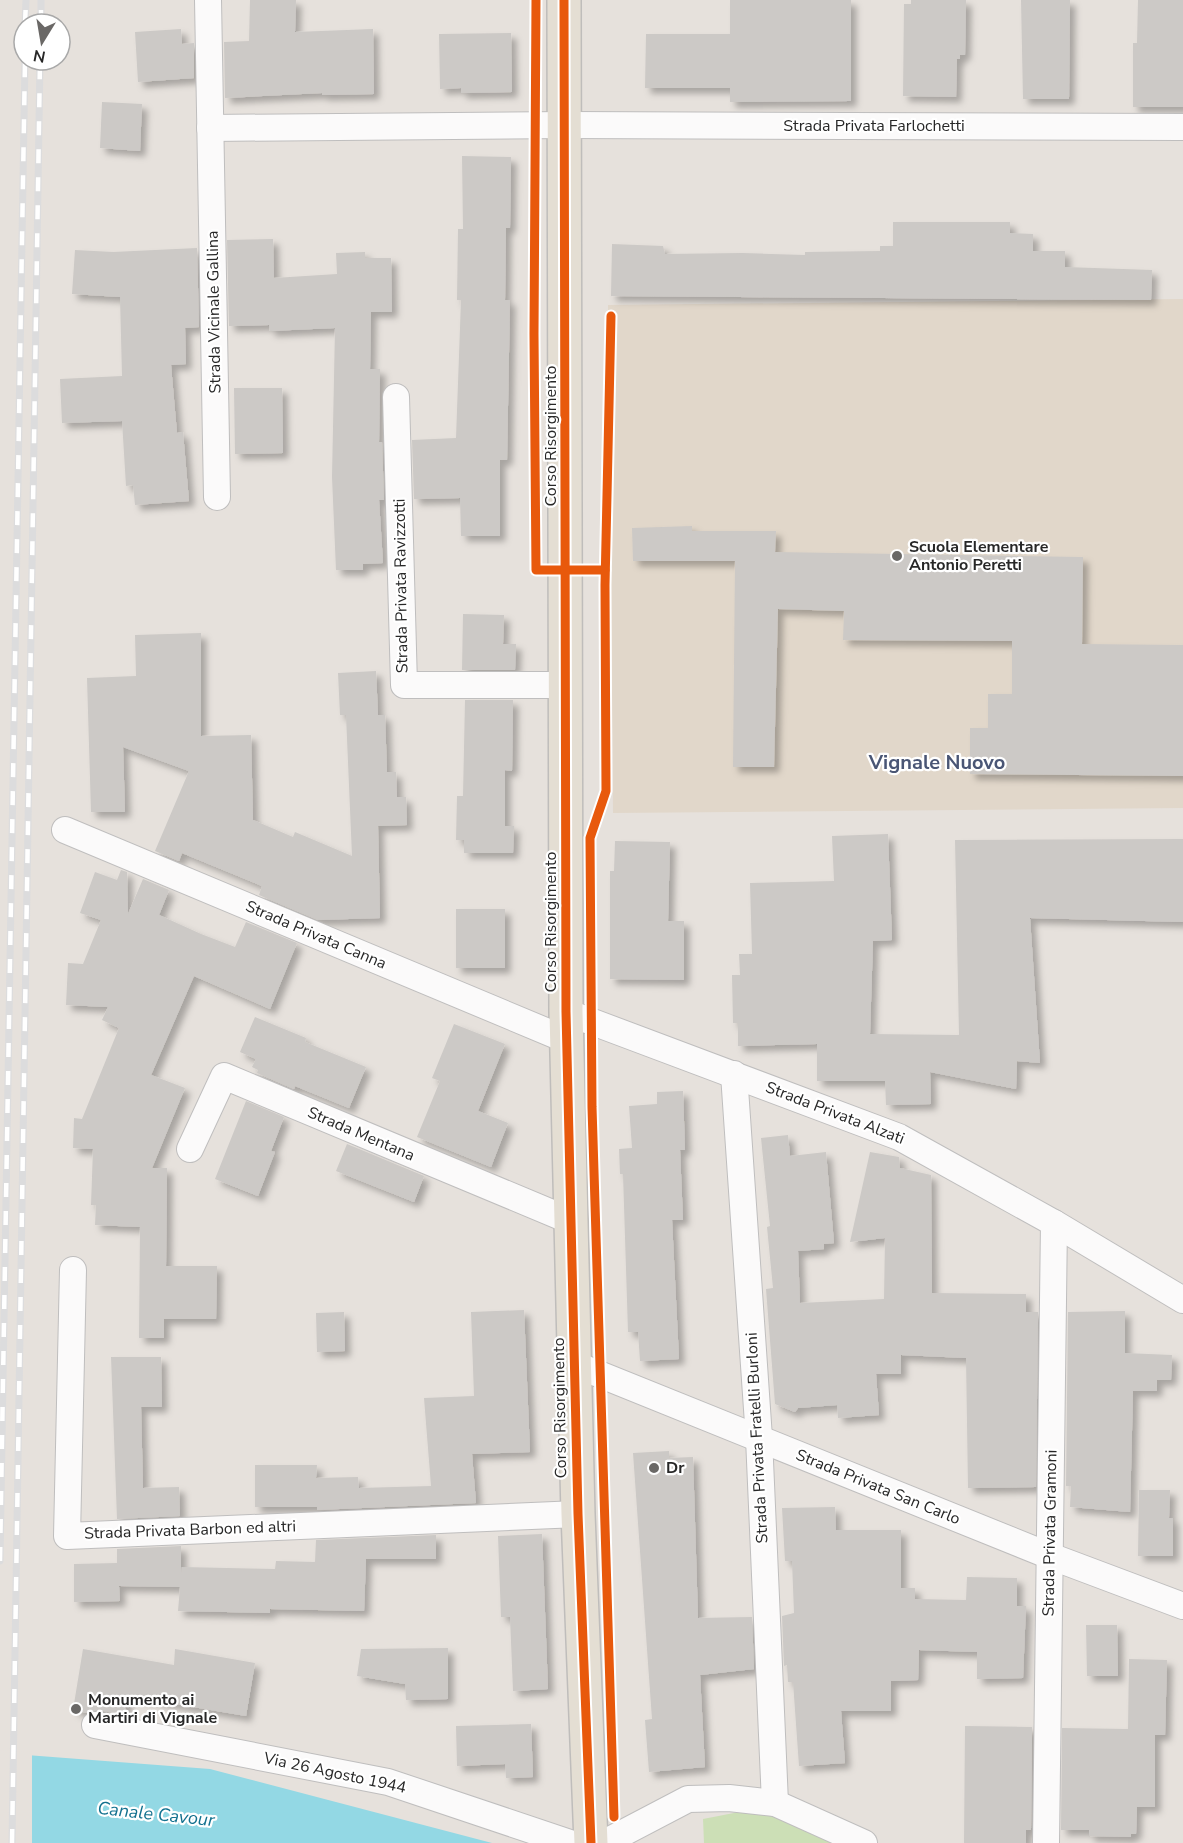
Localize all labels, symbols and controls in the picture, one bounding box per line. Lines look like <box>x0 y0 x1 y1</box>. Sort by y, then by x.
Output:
north arrow <box>12 12 72 72</box>
text: N <box>31 44 47 68</box>
street label: Strada Privata Farlochetti <box>783 115 965 137</box>
street label: Strada Vicinale Gallina <box>202 230 226 394</box>
street label: Corso Risorgimento <box>540 365 562 506</box>
street label: Strada Privata Ravizzotti <box>388 498 414 674</box>
place label: Scuola Elementare Antonio Peretti <box>909 536 1049 576</box>
marker: Scuola Elementare Antonio Peretti <box>890 549 904 563</box>
district label: Vignale Nuovo <box>868 749 1005 776</box>
street label: Corso Risorgimento <box>540 851 562 992</box>
street label: Strada Privata Canna <box>242 895 390 975</box>
street label: Strada Privata Alzati <box>762 1076 908 1150</box>
street label: Strada Mentana <box>304 1102 418 1166</box>
street label: Strada Privata Fratelli Burloni <box>740 1332 774 1544</box>
street label: Corso Risorgimento <box>548 1337 572 1479</box>
street label: Strada Privata San Carlo <box>793 1444 964 1530</box>
street label: Strada Privata Gramoni <box>1038 1449 1062 1617</box>
place label: Dr <box>666 1457 685 1479</box>
marker: Dr <box>647 1461 661 1475</box>
street label: Strada Privata Barbon ed altri <box>84 1515 296 1545</box>
place label: Monumento ai Martiri di Vignale <box>88 1689 218 1729</box>
marker: Monumento ai Martiri di Vignale <box>69 1702 83 1716</box>
street label: Via 26 Agosto 1944 <box>261 1747 409 1799</box>
water label: Canale Cavour <box>96 1796 216 1832</box>

